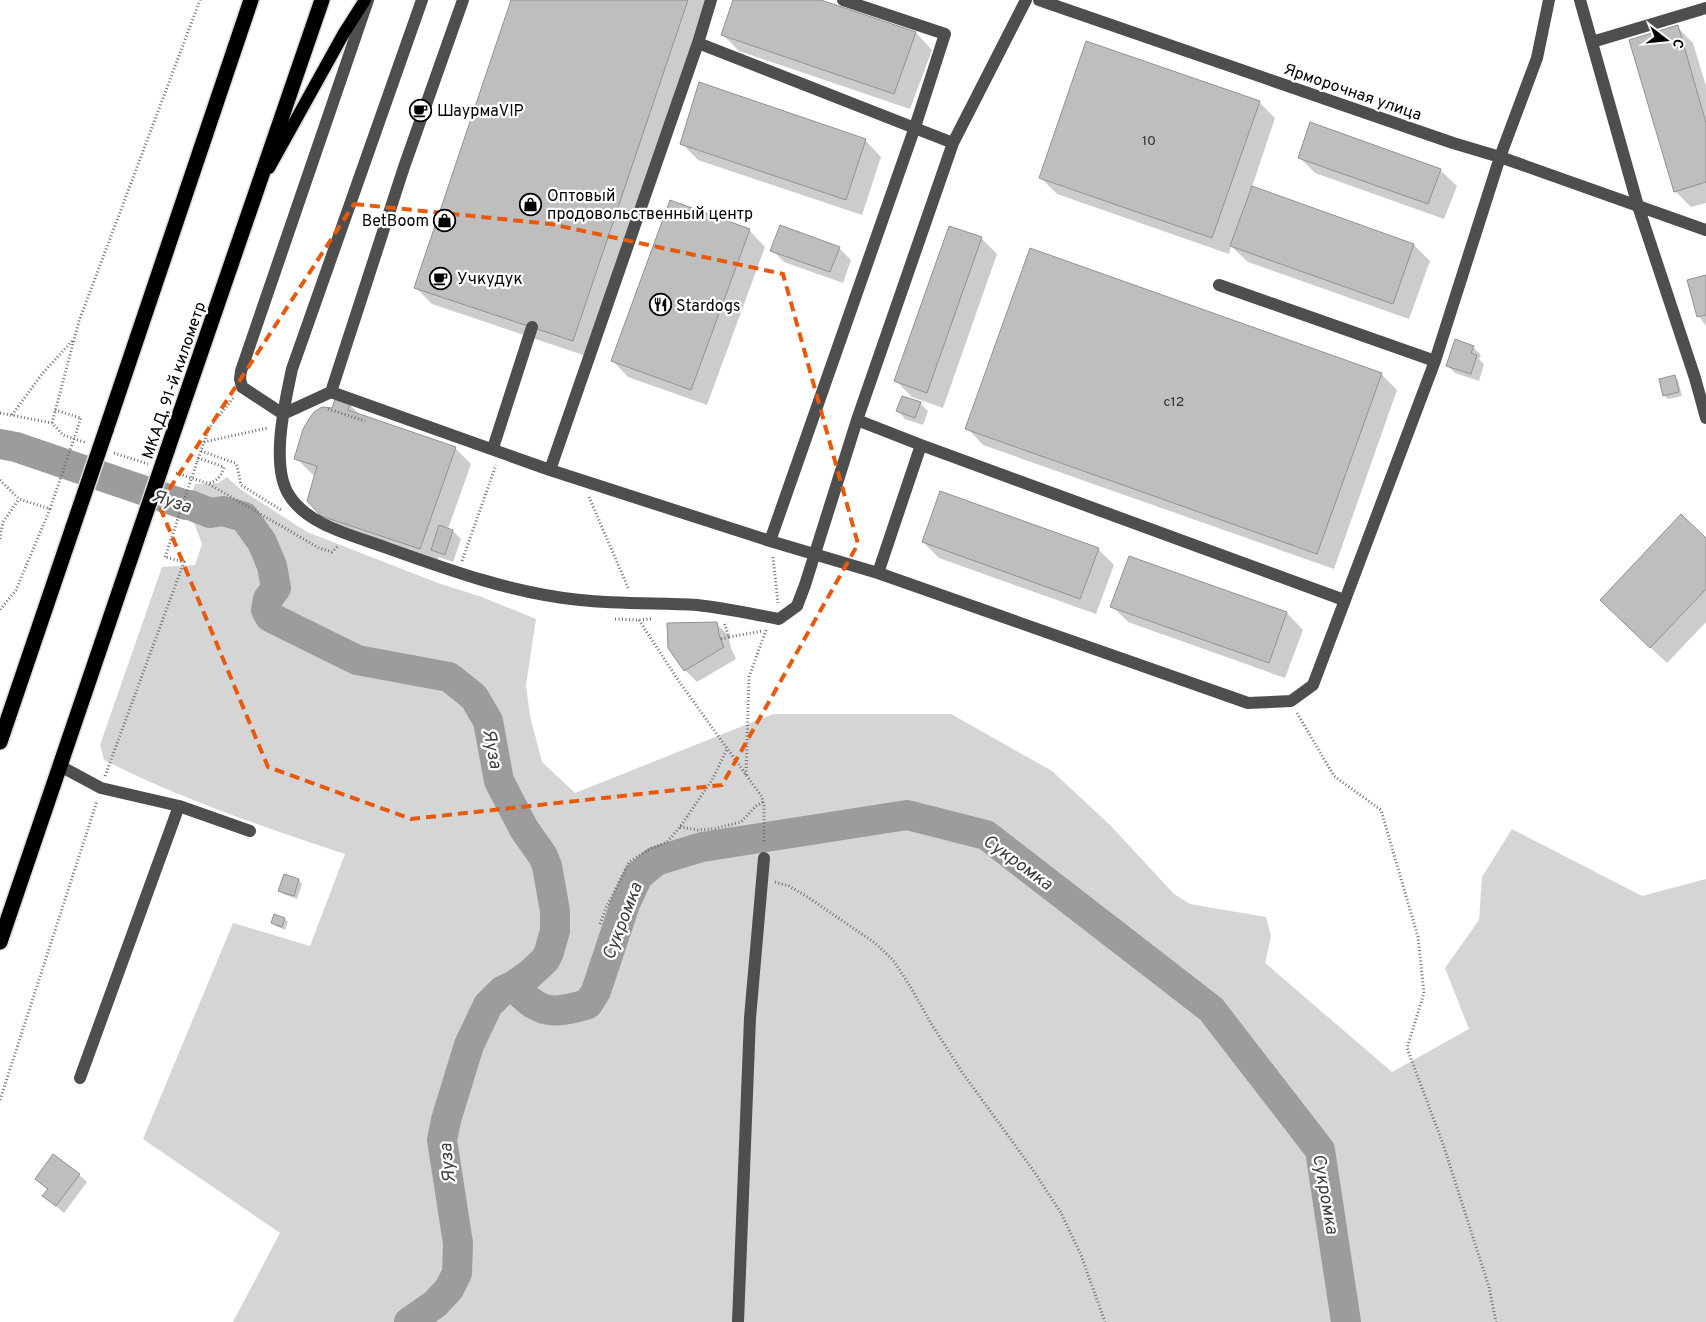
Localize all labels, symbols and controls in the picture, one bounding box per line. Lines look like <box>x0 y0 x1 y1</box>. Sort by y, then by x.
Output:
north arrow <box>1641 15 1691 65</box>
text: С <box>1668 37 1686 50</box>
street label: Ярморочная улица <box>1281 60 1424 126</box>
cafe icon: ШаурмаVIP <box>409 98 433 122</box>
place label: ШаурмаVIP <box>437 102 524 122</box>
house number: 10 <box>1142 133 1156 150</box>
place label: Оптовый продовольственный центр <box>547 187 753 225</box>
shop icon: Оптовый продовольственный центр <box>519 192 543 216</box>
shop icon: BetBoom <box>433 208 457 232</box>
place label: BetBoom <box>362 212 429 232</box>
cafe icon: Учкудук <box>429 266 453 290</box>
place label: Учкудук <box>457 270 523 290</box>
restaurant icon: Stardogs <box>648 293 672 317</box>
place label: Stardogs <box>676 297 740 317</box>
street label: МКАД, 91-й километр <box>139 299 211 462</box>
house number: с12 <box>1164 394 1184 411</box>
water label: Яуза <box>149 485 195 520</box>
water label: Яуза <box>476 728 507 772</box>
water label: Сукромка <box>978 830 1057 897</box>
water label: Сукромка <box>598 879 649 964</box>
water label: Яуза <box>435 1141 462 1184</box>
water label: Сукромка <box>1306 1152 1343 1237</box>

